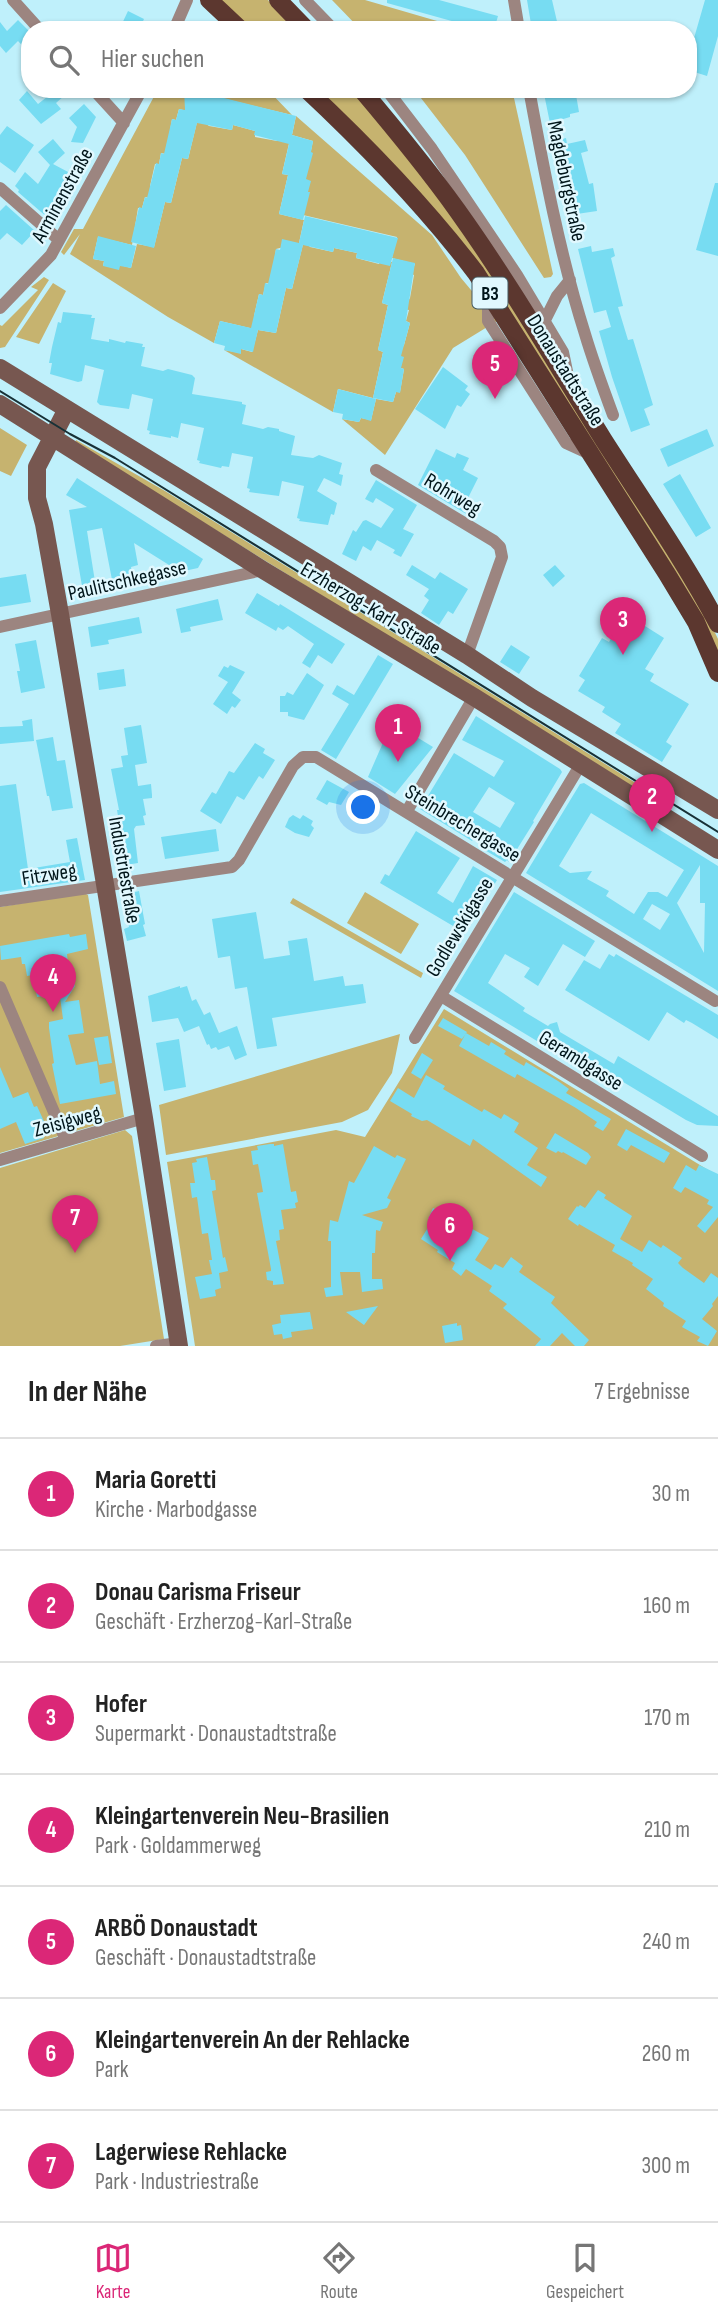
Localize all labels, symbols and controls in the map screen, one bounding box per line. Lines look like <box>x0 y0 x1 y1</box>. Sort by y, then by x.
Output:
search box <box>21 21 697 98</box>
icon: search <box>45 41 83 79</box>
text: Hier suchen <box>101 44 204 75</box>
street label: Magdeburgstraße <box>542 119 591 244</box>
street label: Arminenstraße <box>26 144 99 248</box>
road number: B3 <box>472 278 508 308</box>
street label: Donaustadtstraße <box>521 310 610 431</box>
pin: 5 <box>472 341 518 399</box>
street label: Rohrweg <box>420 468 486 521</box>
street label: Paulitschkegasse <box>66 555 189 606</box>
street label: Erzherzog-Karl-Straße <box>296 557 446 660</box>
pin: 3 <box>600 597 646 655</box>
pin: 1 <box>375 704 421 762</box>
pin: 2 <box>629 774 675 832</box>
street label: Steinbrechergasse <box>401 779 525 868</box>
your location <box>346 790 380 824</box>
street label: Industriestraße <box>103 815 146 925</box>
street label: Fitzweg <box>20 858 78 891</box>
street label: Godlewskigasse <box>420 873 499 981</box>
pin: 4 <box>30 954 76 1012</box>
street label: Gerambgasse <box>534 1025 627 1096</box>
street label: Zeisigweg <box>31 1101 104 1142</box>
pin: 7 <box>52 1195 98 1253</box>
pin: 6 <box>427 1203 473 1261</box>
text: In der Nähe <box>28 1374 147 1410</box>
text: 7 Ergebnisse <box>594 1378 690 1406</box>
text: Maria Goretti <box>95 1465 216 1496</box>
text: 1 <box>46 1480 56 1508</box>
text: 30 m <box>652 1480 690 1508</box>
text: Kirche · Marbodgasse <box>95 1496 257 1524</box>
text: Donau Carisma Friseur <box>95 1577 301 1608</box>
text: 2 <box>46 1592 56 1620</box>
text: 160 m <box>643 1592 690 1620</box>
text: Geschäft · Erzherzog-Karl-Straße <box>95 1608 352 1636</box>
text: Hofer <box>95 1689 147 1720</box>
text: 3 <box>46 1704 56 1732</box>
text: 170 m <box>644 1704 690 1732</box>
text: Supermarkt · Donaustadtstraße <box>95 1720 337 1748</box>
text: Kleingartenverein Neu-Brasilien <box>95 1801 389 1832</box>
text: 4 <box>46 1816 56 1844</box>
text: 210 m <box>644 1816 690 1844</box>
text: Park · Goldammerweg <box>95 1832 261 1860</box>
text: ARBÖ Donaustadt <box>95 1913 258 1944</box>
text: 5 <box>46 1928 56 1956</box>
text: 240 m <box>642 1928 690 1956</box>
text: Geschäft · Donaustadtstraße <box>95 1944 316 1972</box>
text: Kleingartenverein An der Rehlacke <box>95 2025 410 2056</box>
text: 6 <box>46 2040 56 2068</box>
text: 260 m <box>642 2040 690 2068</box>
text: Park <box>95 2056 129 2084</box>
text: Lagerwiese Rehlacke <box>95 2137 287 2168</box>
text: 7 <box>46 2152 56 2180</box>
text: 300 m <box>641 2152 690 2180</box>
text: Park · Industriestraße <box>95 2168 259 2196</box>
tab: Karte <box>94 2239 132 2304</box>
tab: Route <box>320 2239 358 2304</box>
tab: Gespeichert <box>546 2239 624 2304</box>

